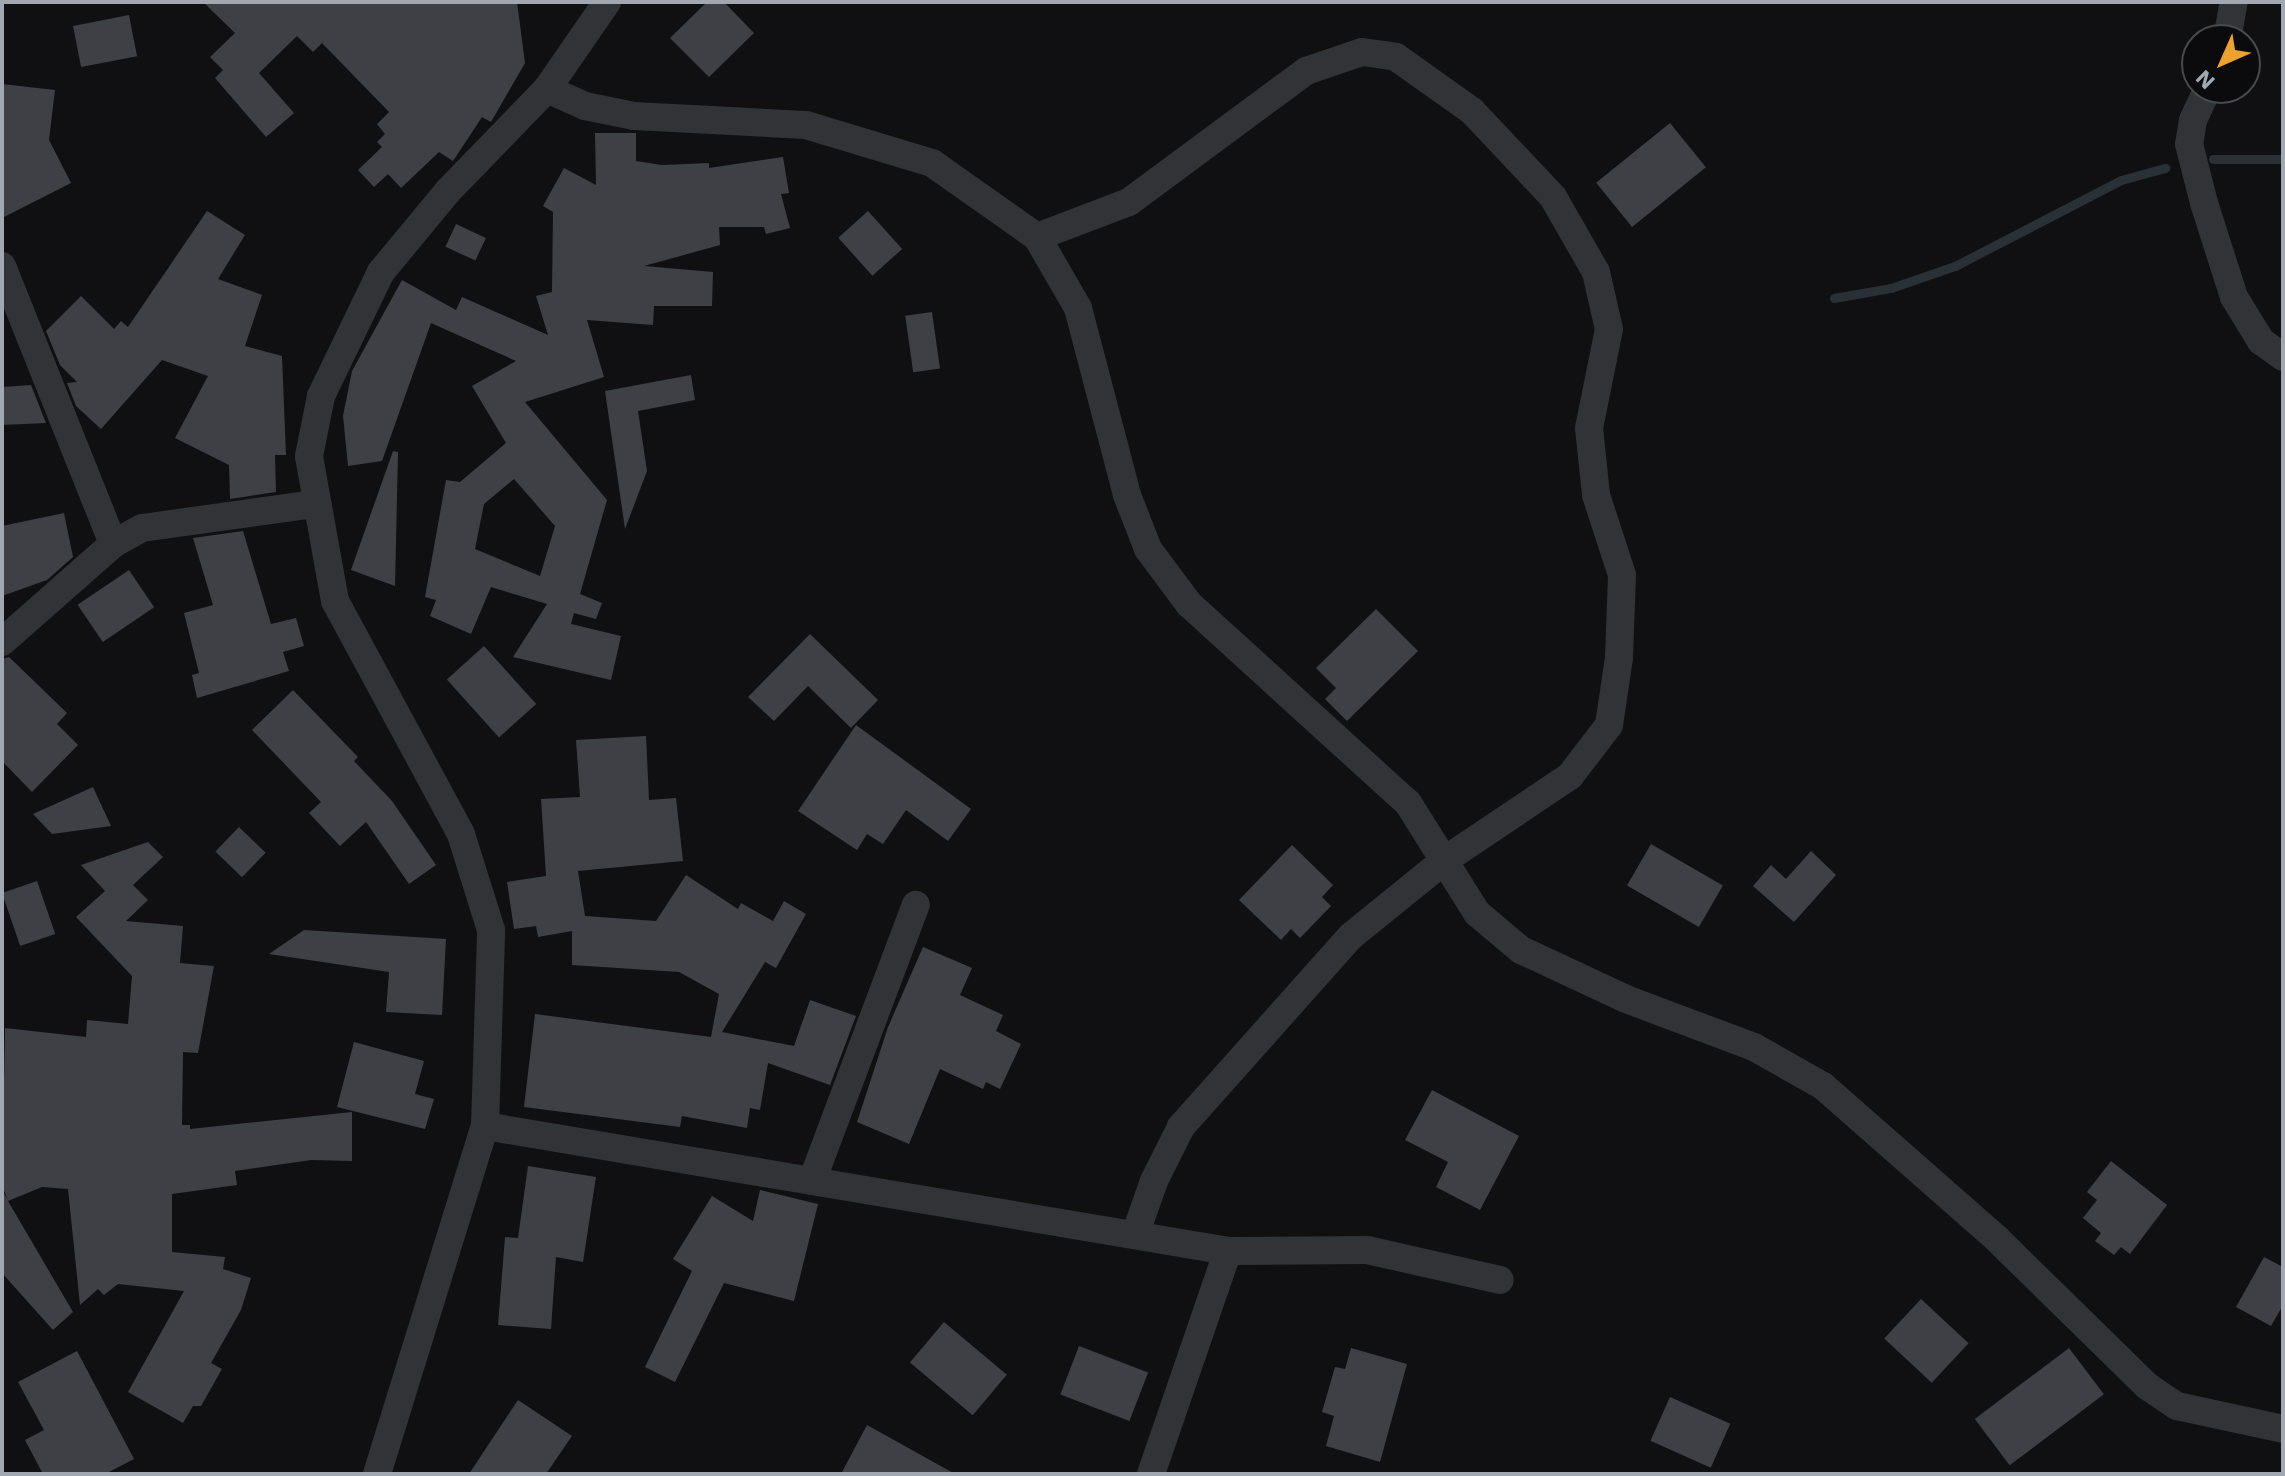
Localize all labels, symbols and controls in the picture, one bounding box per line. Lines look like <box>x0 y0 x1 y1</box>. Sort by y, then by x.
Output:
north arrow <box>2181 24 2261 104</box>
text: N <box>2190 65 2220 95</box>

